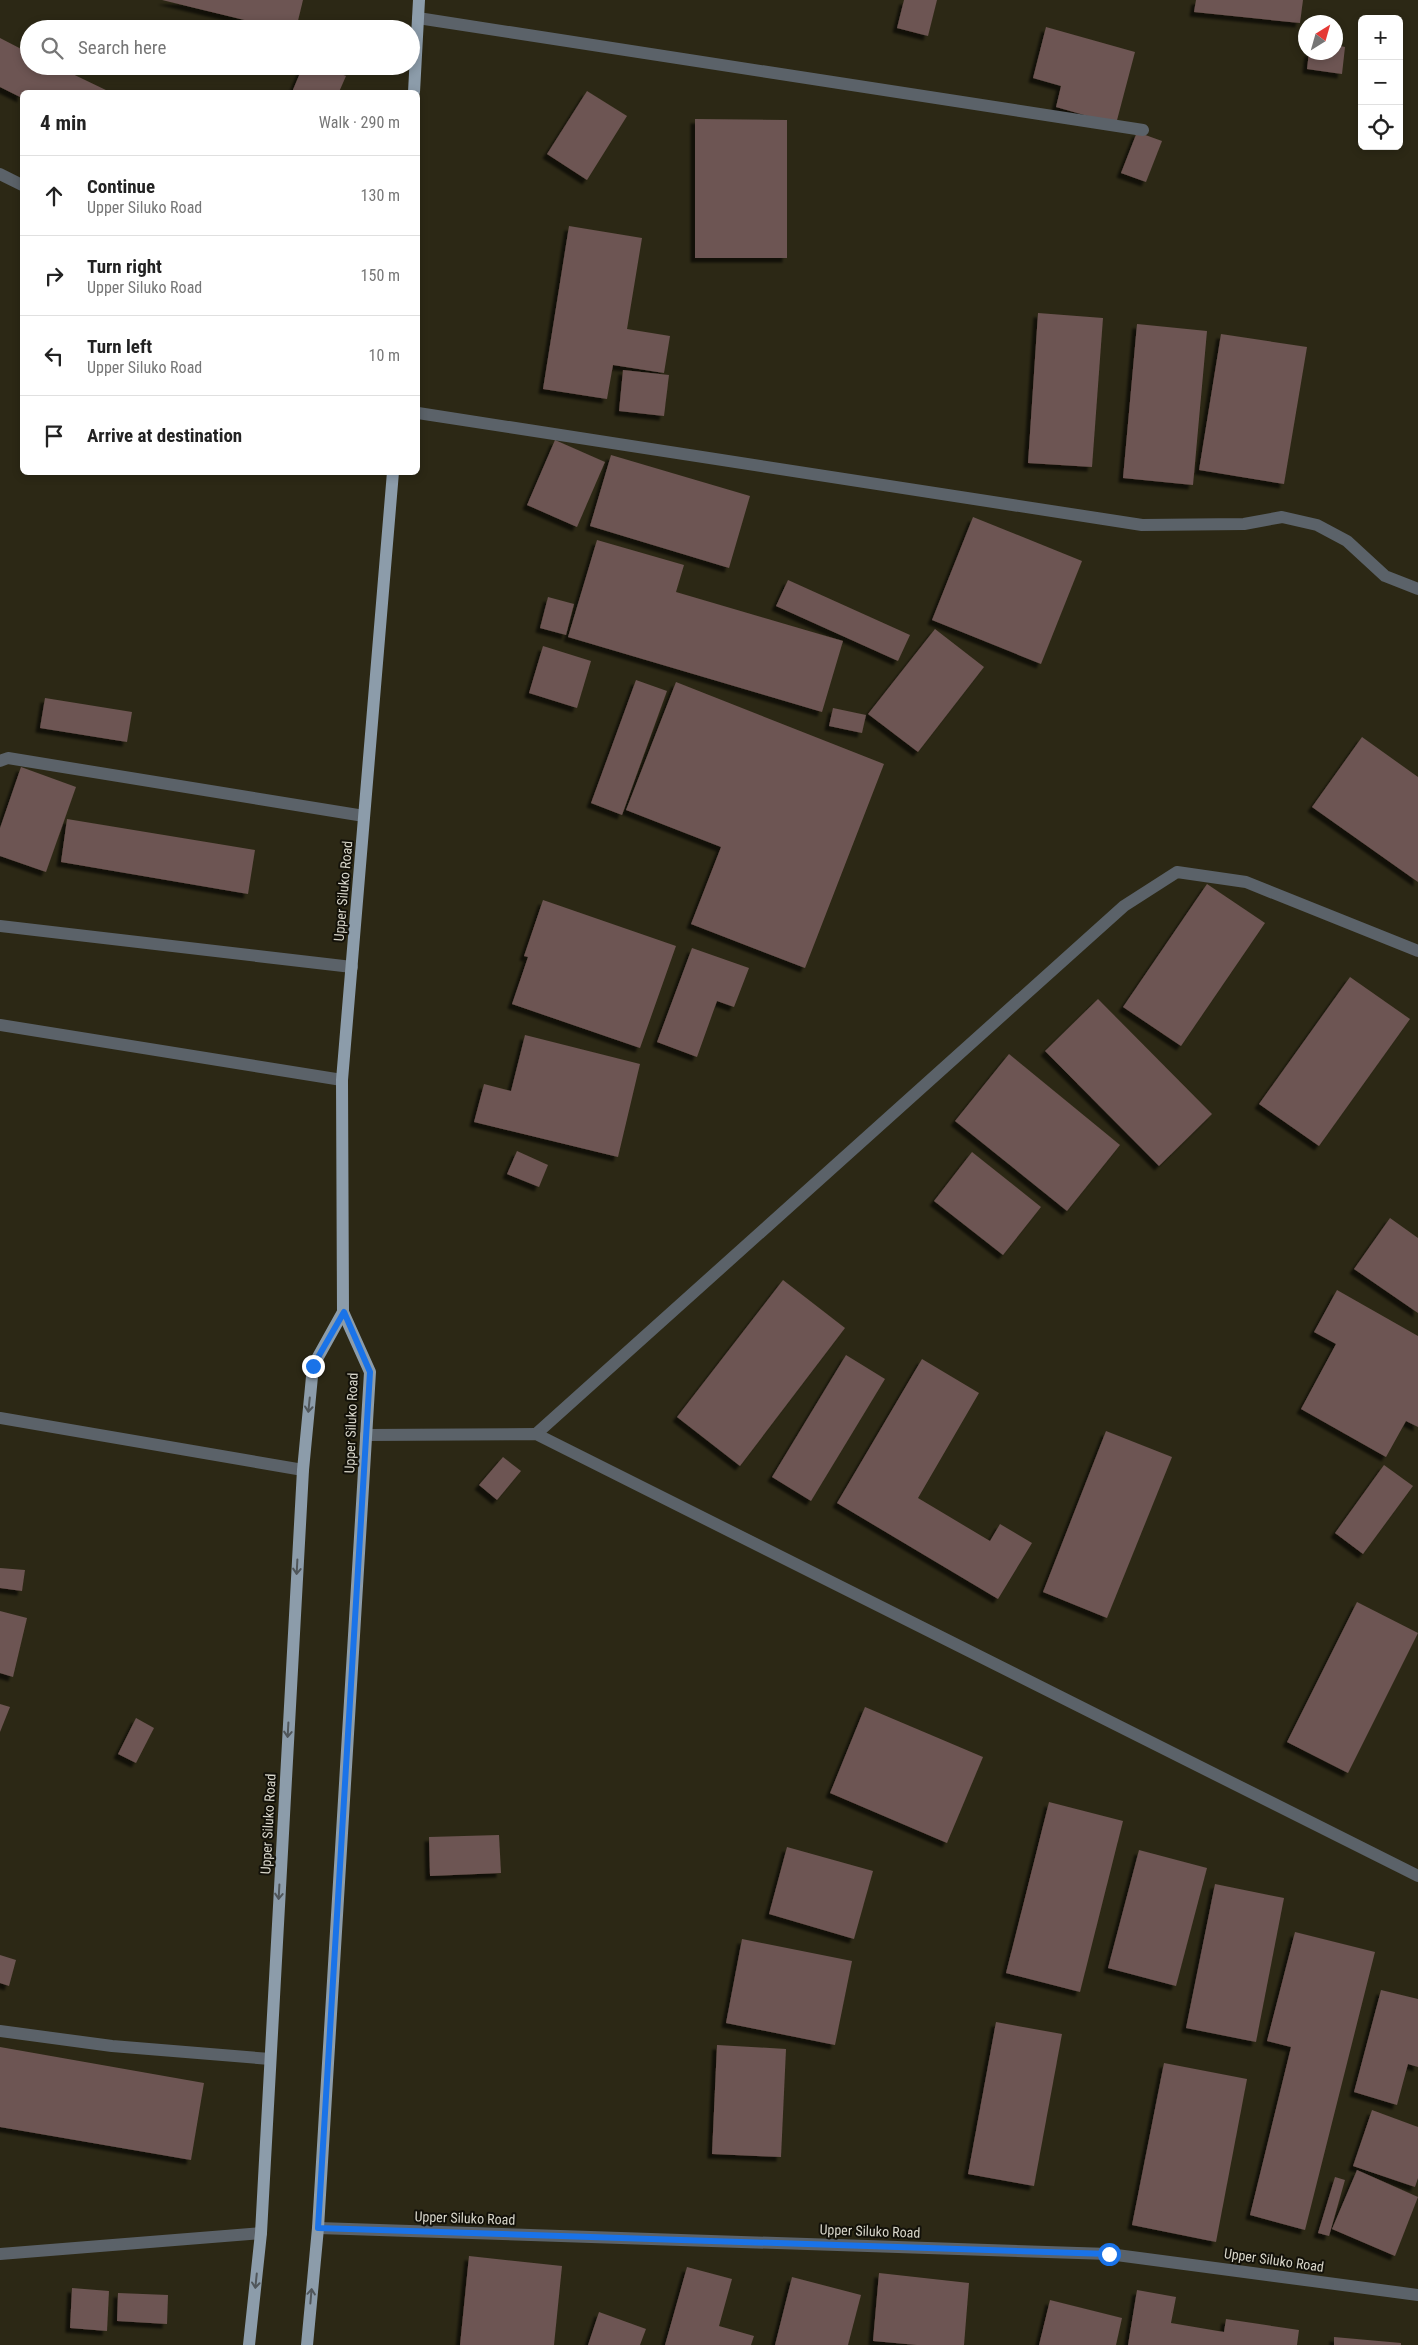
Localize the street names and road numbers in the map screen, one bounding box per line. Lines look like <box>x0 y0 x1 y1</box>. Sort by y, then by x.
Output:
street label: Upper Siluko Road <box>331 840 355 942</box>
street label: Upper Siluko Road <box>341 1372 361 1474</box>
street label: Upper Siluko Road <box>257 1773 279 1875</box>
street label: Upper Siluko Road <box>414 2208 516 2228</box>
street label: Upper Siluko Road <box>819 2221 921 2241</box>
street label: Upper Siluko Road <box>1223 2245 1325 2275</box>

